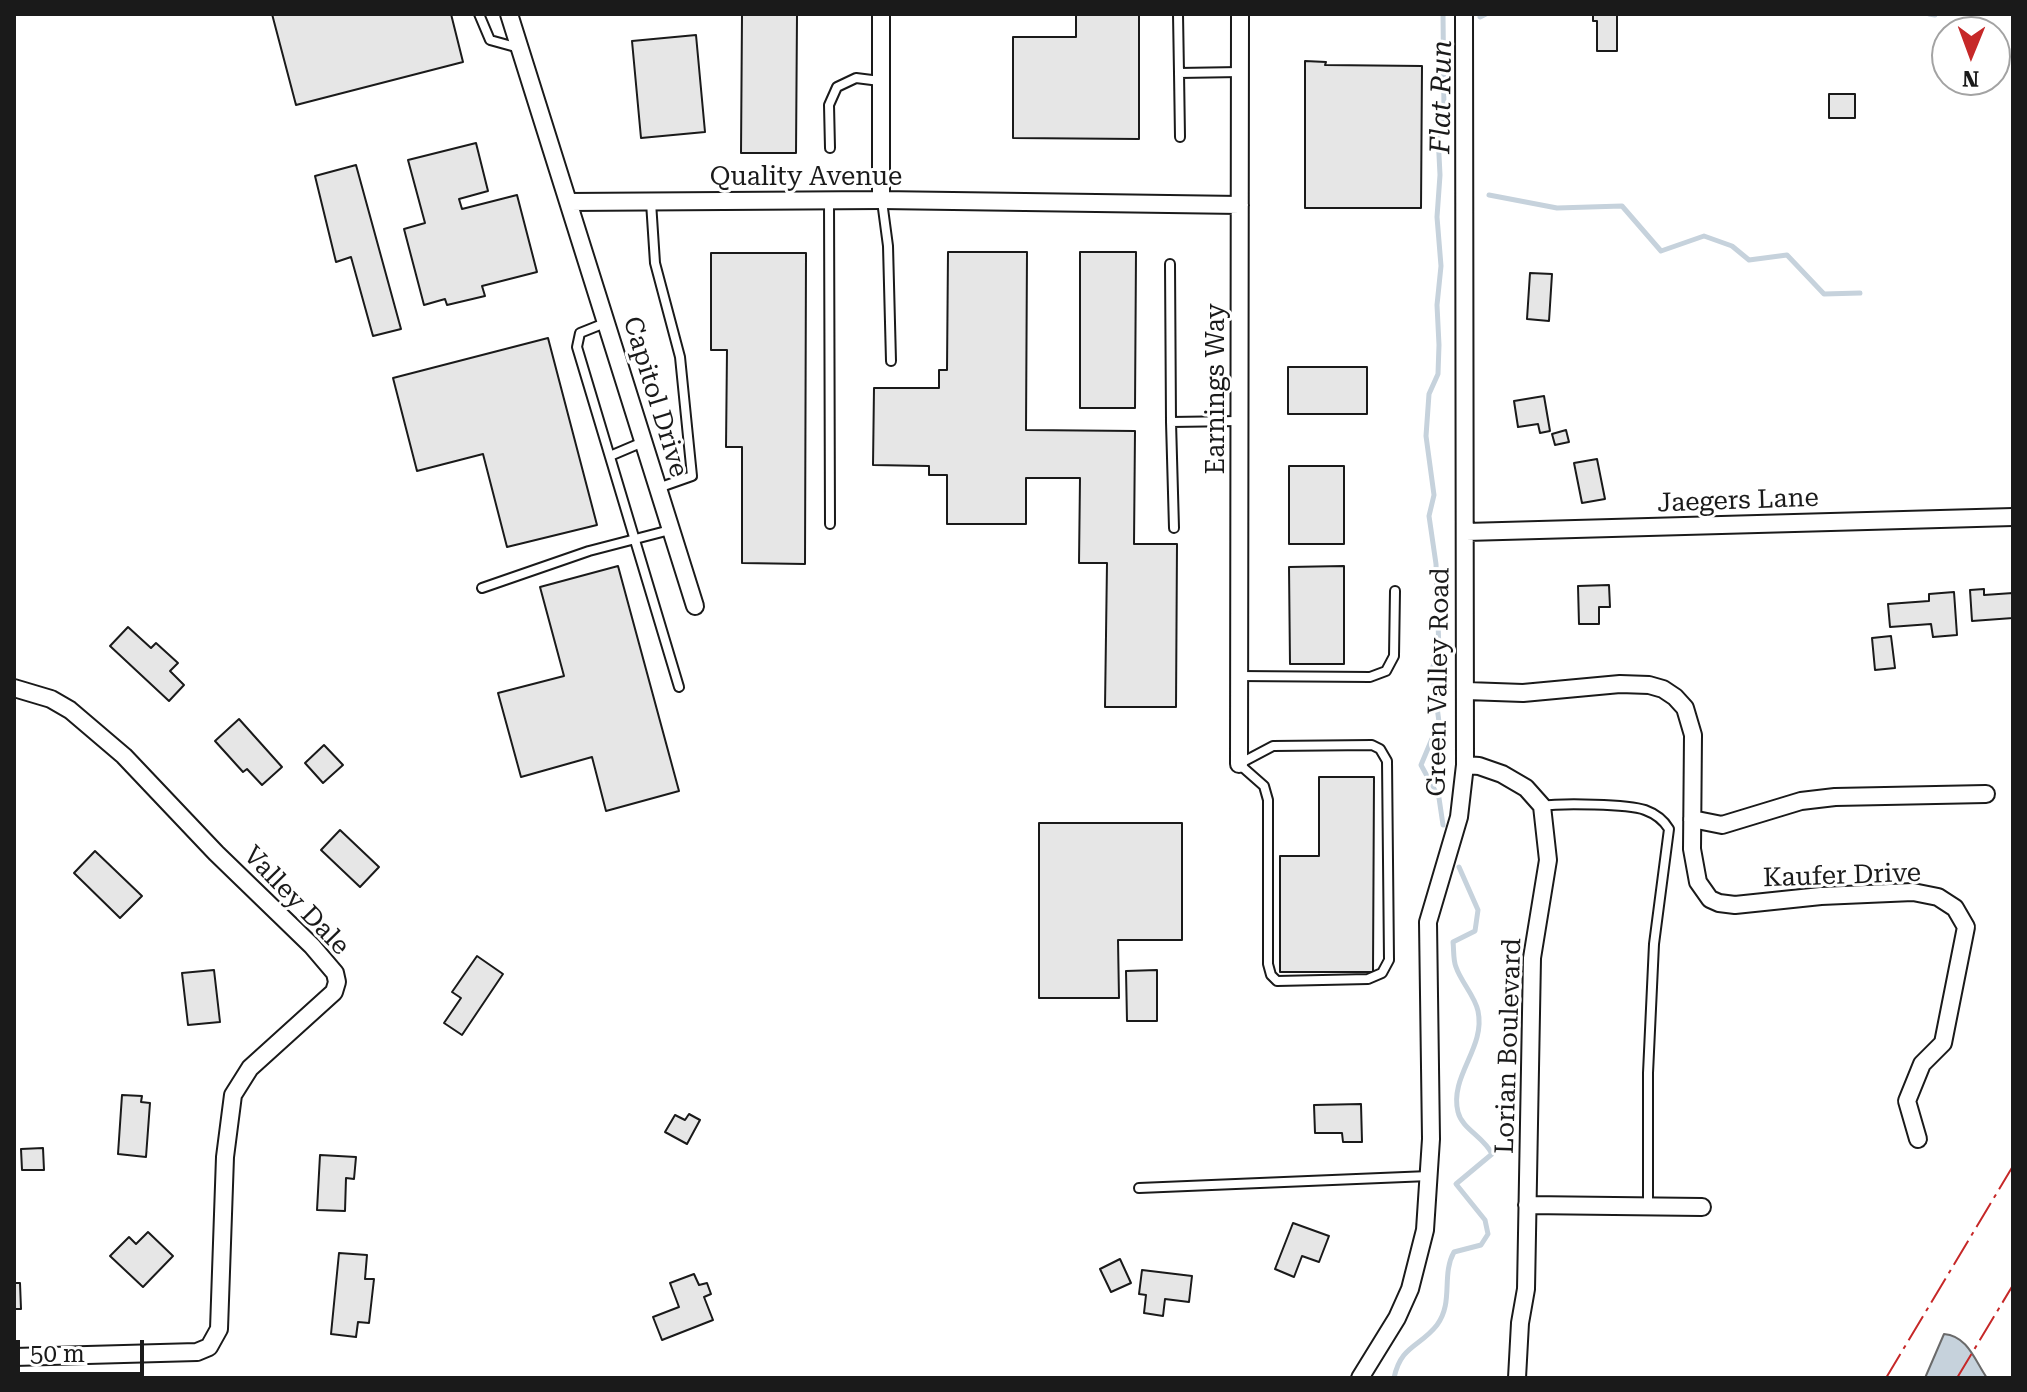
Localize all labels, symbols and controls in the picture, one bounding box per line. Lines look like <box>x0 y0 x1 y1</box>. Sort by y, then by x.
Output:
north arrow <box>1931 16 2011 96</box>
water label: Flat Run <box>1424 40 1460 154</box>
text: N <box>1962 66 1979 91</box>
street label: Quality Avenue <box>710 161 902 193</box>
street label: Earnings Way <box>1200 303 1232 475</box>
street label: Capitol Drive <box>616 313 694 481</box>
street label: Jaegers Lane <box>1657 483 1819 519</box>
street label: Green Valley Road <box>1421 567 1457 797</box>
street label: Valley Dale <box>236 840 356 962</box>
street label: Kaufer Drive <box>1762 858 1922 894</box>
street label: Lorian Boulevard <box>1490 937 1528 1155</box>
scale bar <box>20 1324 148 1374</box>
text: 50 m <box>30 1340 85 1368</box>

